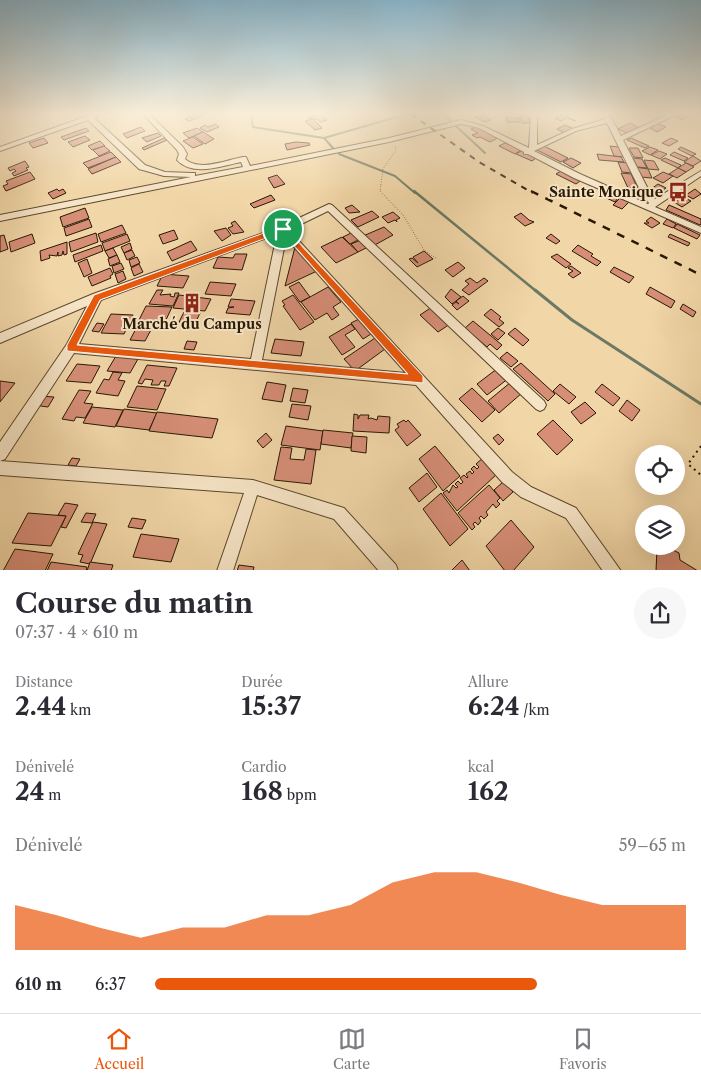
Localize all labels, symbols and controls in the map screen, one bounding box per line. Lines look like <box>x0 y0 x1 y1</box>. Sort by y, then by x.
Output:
bus stop icon: Sainte Monique <box>667 181 689 203</box>
place label: Sainte Monique <box>549 183 663 201</box>
pin <box>262 208 304 250</box>
icon: arrive <box>269 215 297 243</box>
building icon: Marché du Campus <box>181 292 203 314</box>
place label: Marché du Campus <box>122 315 262 333</box>
map controls <box>635 445 685 555</box>
button: locate <box>635 445 685 495</box>
button: layers <box>635 505 685 555</box>
text: Course du matin <box>15 586 253 620</box>
button: share <box>634 587 686 639</box>
text: 07:37 · 4 × 610 m <box>15 622 138 642</box>
text: Distance <box>15 673 73 691</box>
text: Durée <box>241 673 283 691</box>
text: Allure <box>468 673 509 691</box>
text: 2.44 <box>15 691 66 722</box>
text: 15:37 <box>241 691 301 722</box>
text: 6:24 <box>468 691 520 722</box>
text: km <box>66 701 91 719</box>
text: /km <box>520 701 550 719</box>
text: Dénivelé <box>15 758 74 776</box>
text: Cardio <box>241 758 287 776</box>
text: kcal <box>468 758 494 776</box>
text: 24 <box>15 776 45 807</box>
text: 168 <box>241 776 283 807</box>
text: 162 <box>468 776 509 807</box>
text: m <box>45 786 61 804</box>
text: bpm <box>283 786 317 804</box>
text: Dénivelé <box>15 835 83 855</box>
text: 59–65 m <box>619 835 686 855</box>
text: 610 m <box>15 974 62 994</box>
text: 6:37 <box>95 974 126 994</box>
tab: Accueil <box>94 1025 144 1073</box>
tab: Carte <box>333 1025 370 1073</box>
tab: Favoris <box>559 1025 607 1073</box>

